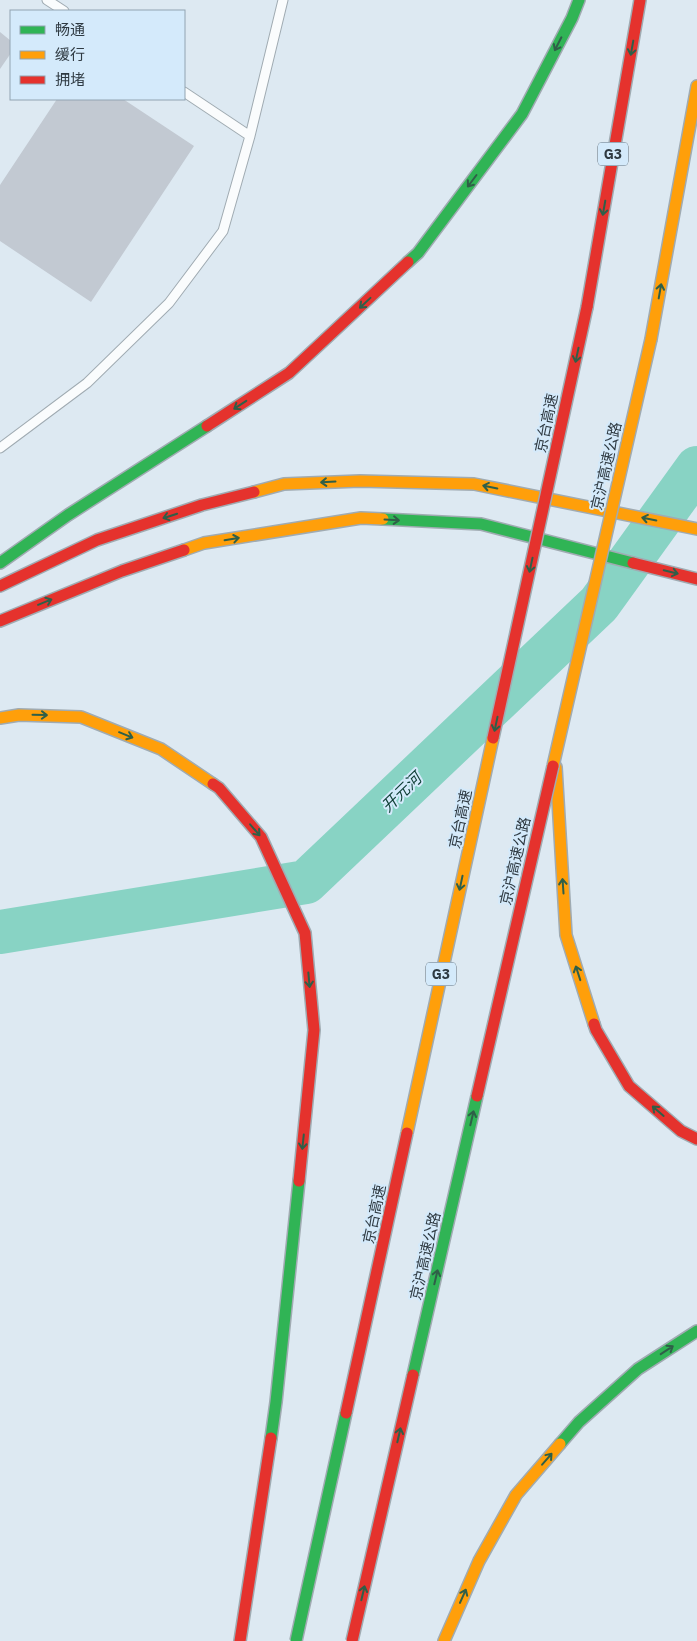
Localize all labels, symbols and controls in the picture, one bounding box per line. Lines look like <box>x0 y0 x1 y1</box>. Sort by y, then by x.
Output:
legend <box>10 10 185 100</box>
text: 畅通 <box>55 20 85 39</box>
one-way arrow <box>553 36 562 51</box>
one-way arrow <box>626 40 636 56</box>
text: 缓行 <box>55 45 85 64</box>
text: 拥堵 <box>55 70 85 89</box>
road number: G3 <box>598 142 628 166</box>
one-way arrow <box>467 174 477 188</box>
one-way arrow <box>599 200 609 216</box>
one-way arrow <box>655 283 665 299</box>
one-way arrow <box>359 297 371 309</box>
one-way arrow <box>572 347 581 363</box>
street label: 京台高速 <box>530 392 562 454</box>
one-way arrow <box>233 400 247 410</box>
street label: 京沪高速公路 <box>587 420 625 512</box>
one-way arrow <box>320 478 336 487</box>
one-way arrow <box>482 482 498 491</box>
one-way arrow <box>162 512 178 521</box>
one-way arrow <box>642 514 658 524</box>
one-way arrow <box>384 515 400 524</box>
one-way arrow <box>223 533 239 543</box>
one-way arrow <box>526 557 535 573</box>
one-way arrow <box>663 568 679 577</box>
one-way arrow <box>37 597 52 607</box>
one-way arrow <box>32 711 48 720</box>
one-way arrow <box>491 715 500 731</box>
one-way arrow <box>118 731 133 740</box>
water label: 开元河 <box>377 766 427 816</box>
street label: 京台高速 <box>444 788 476 850</box>
street label: 京沪高速公路 <box>496 815 534 907</box>
one-way arrow <box>249 823 260 836</box>
one-way arrow <box>456 874 466 890</box>
one-way arrow <box>559 879 568 895</box>
road number: G3 <box>426 962 456 986</box>
one-way arrow <box>573 966 583 982</box>
one-way arrow <box>305 972 314 988</box>
one-way arrow <box>651 1105 664 1117</box>
one-way arrow <box>468 1111 477 1127</box>
one-way arrow <box>298 1134 307 1150</box>
street label: 京台高速 <box>358 1183 390 1245</box>
street label: 京沪高速公路 <box>406 1210 444 1302</box>
one-way arrow <box>432 1269 441 1285</box>
one-way arrow <box>660 1345 674 1355</box>
one-way arrow <box>395 1428 404 1444</box>
one-way arrow <box>541 1452 553 1465</box>
one-way arrow <box>359 1586 368 1602</box>
one-way arrow <box>459 1589 469 1604</box>

